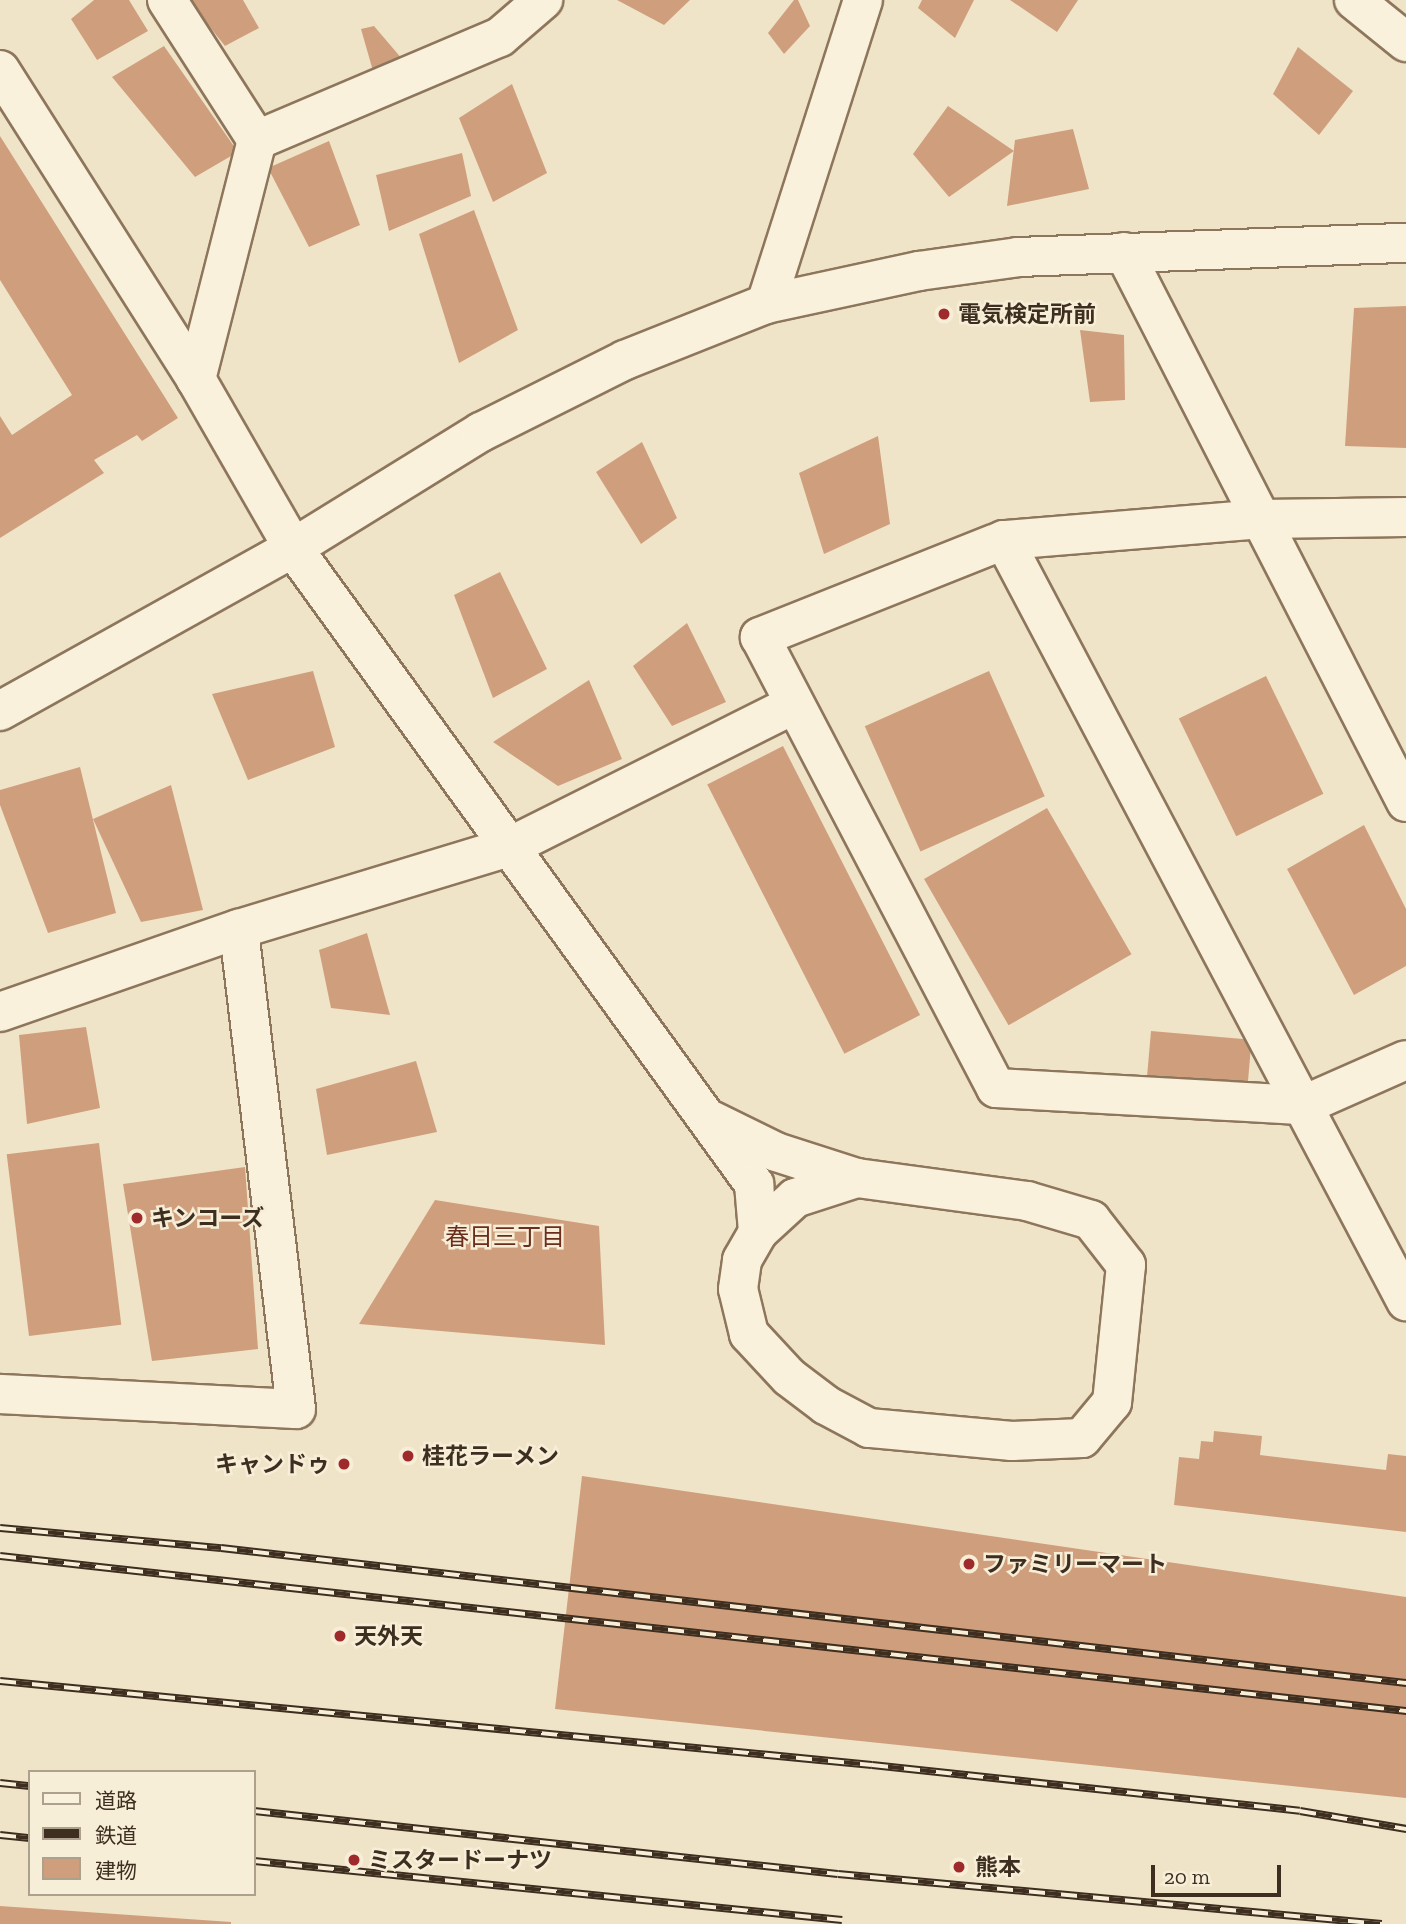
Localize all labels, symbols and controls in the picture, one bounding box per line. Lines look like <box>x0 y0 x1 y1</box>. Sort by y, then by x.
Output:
place label: 電気検定所前 <box>958 300 1096 328</box>
marker: 電気検定所前 <box>936 306 952 322</box>
place label: キンコーズ <box>151 1204 266 1232</box>
marker: キンコーズ <box>129 1210 145 1226</box>
district label: 春日三丁目 <box>445 1223 565 1251</box>
place label: 桂花ラーメン <box>422 1442 560 1470</box>
marker: 桂花ラーメン <box>400 1448 416 1464</box>
place label: キャンドゥ <box>215 1450 330 1478</box>
marker: キャンドゥ <box>336 1456 352 1472</box>
place label: ファミリーマート <box>983 1550 1167 1578</box>
marker: ファミリーマート <box>961 1556 977 1572</box>
place label: 天外天 <box>354 1622 423 1650</box>
marker: 天外天 <box>332 1628 348 1644</box>
legend <box>28 1770 256 1896</box>
text: 道路 <box>95 1788 137 1813</box>
text: 鉄道 <box>95 1823 137 1848</box>
place label: ミスタードーナツ <box>368 1846 552 1874</box>
scale bar <box>1154 1850 1284 1894</box>
marker: ミスタードーナツ <box>346 1852 362 1868</box>
place label: 熊本 <box>975 1853 1021 1881</box>
marker: 熊本 <box>949 1857 969 1877</box>
text: 建物 <box>95 1858 137 1883</box>
text: 20 m <box>1164 1864 1210 1889</box>

